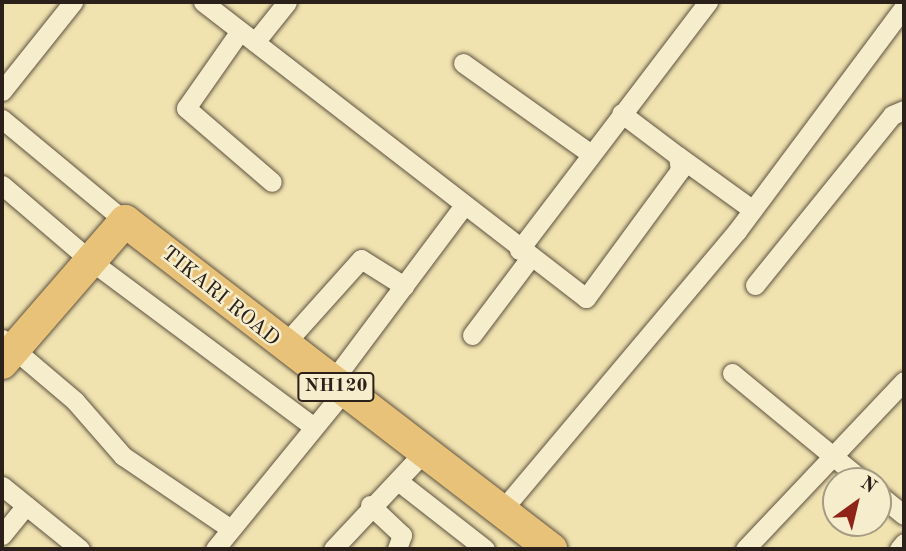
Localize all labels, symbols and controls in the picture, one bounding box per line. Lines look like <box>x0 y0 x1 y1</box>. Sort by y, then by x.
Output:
street label: TIKARI ROAD <box>156 241 284 353</box>
road number: NH120 <box>296 372 376 402</box>
north arrow <box>822 467 892 537</box>
text: N <box>857 474 879 498</box>

